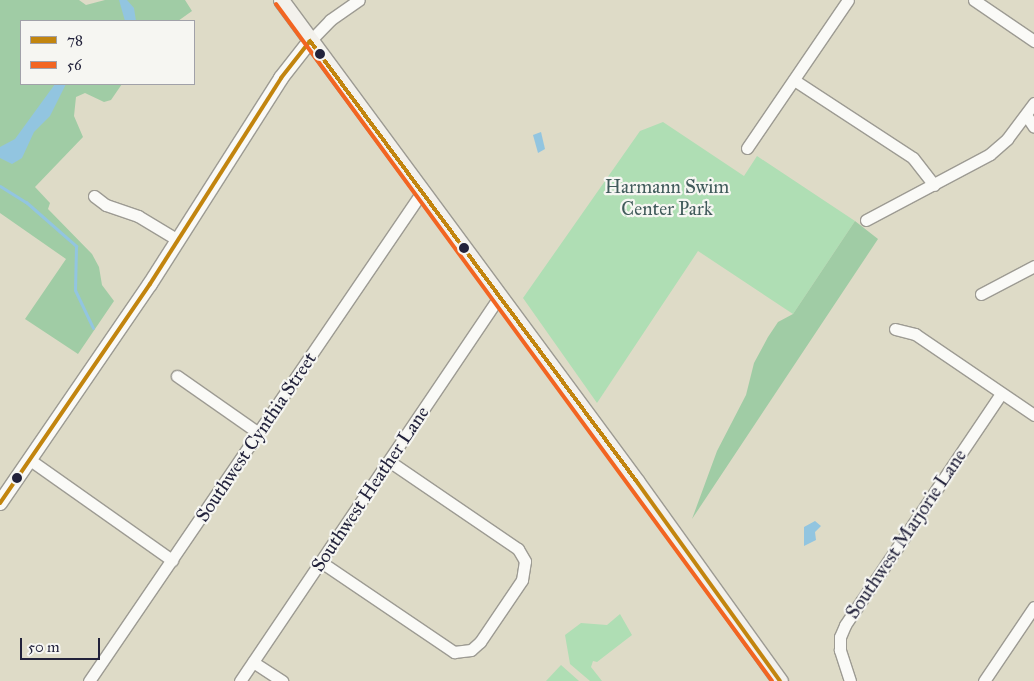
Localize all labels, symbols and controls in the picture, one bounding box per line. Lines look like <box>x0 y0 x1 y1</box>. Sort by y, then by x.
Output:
legend <box>20 20 195 85</box>
text: 78 <box>67 31 83 49</box>
unlabelled marker <box>315 49 325 59</box>
text: 56 <box>67 56 82 74</box>
park label: Harmann Swim Center Park <box>605 176 729 220</box>
unlabelled marker <box>459 243 469 253</box>
street label: Southwest Cynthia Street <box>191 348 321 526</box>
street label: Southwest Heather Lane <box>306 402 434 576</box>
street label: Southwest Marjorie Lane <box>841 445 971 623</box>
unlabelled marker <box>12 473 22 483</box>
scale bar <box>22 628 102 660</box>
text: 50 m <box>28 638 60 656</box>

